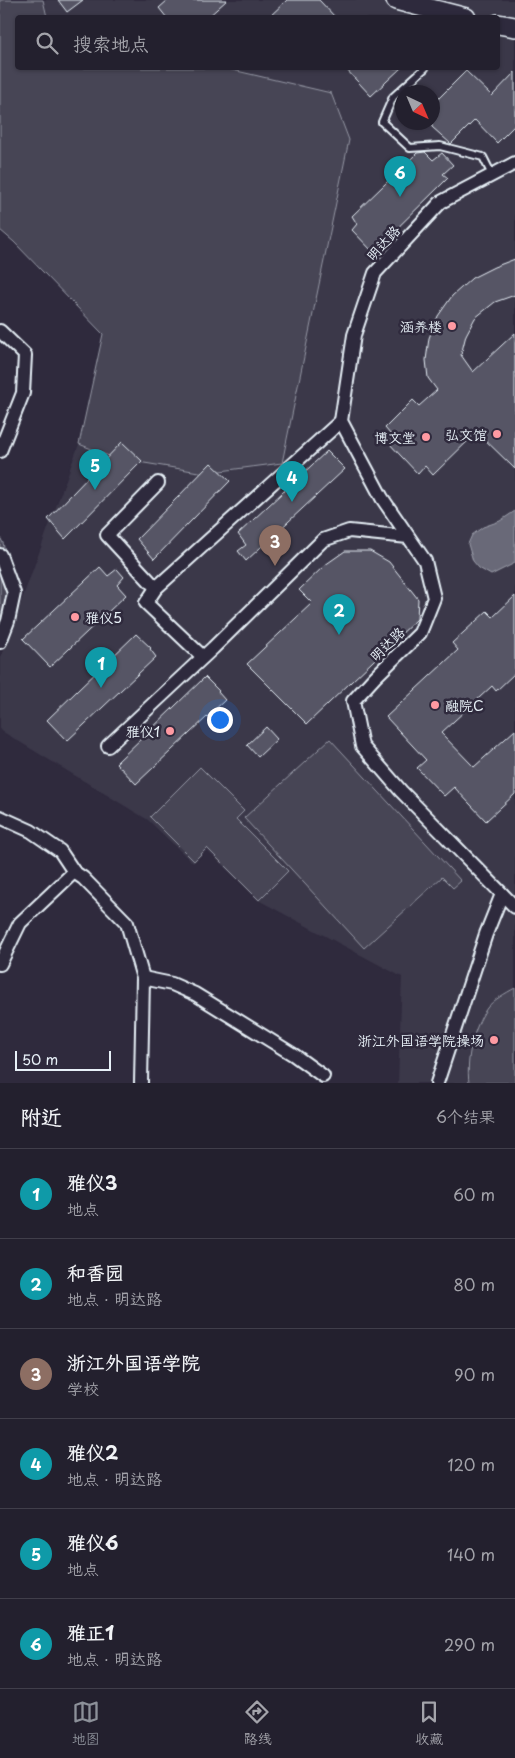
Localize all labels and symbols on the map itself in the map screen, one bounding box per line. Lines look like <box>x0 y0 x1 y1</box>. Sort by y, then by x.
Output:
north arrow <box>395 85 440 130</box>
pin: 6 <box>384 156 416 197</box>
street label: 明达路 <box>361 220 405 266</box>
place label: 涵养楼 <box>400 316 442 337</box>
marker: 涵养楼 <box>446 320 458 332</box>
place label: 弘文馆 <box>445 424 487 445</box>
place label: 博文堂 <box>374 427 416 448</box>
marker: 弘文馆 <box>491 428 503 440</box>
marker: 博文堂 <box>420 431 432 443</box>
pin: 5 <box>79 449 111 490</box>
pin: 4 <box>276 461 308 502</box>
pin: 3 <box>259 525 291 566</box>
pin: 2 <box>323 594 355 635</box>
place label: 雅仪5 <box>85 607 122 628</box>
marker: 雅仪5 <box>69 611 81 623</box>
street label: 明达路 <box>365 622 409 666</box>
pin: 1 <box>85 647 117 688</box>
place label: 融院C <box>445 695 484 716</box>
marker: 融院C <box>429 699 441 711</box>
your location <box>207 707 233 733</box>
place label: 雅仪1 <box>126 721 160 742</box>
marker: 雅仪1 <box>164 725 176 737</box>
place label: 浙江外国语学院操场 <box>358 1030 484 1051</box>
marker: 浙江外国语学院操场 <box>488 1034 500 1046</box>
scale bar <box>15 1048 111 1071</box>

